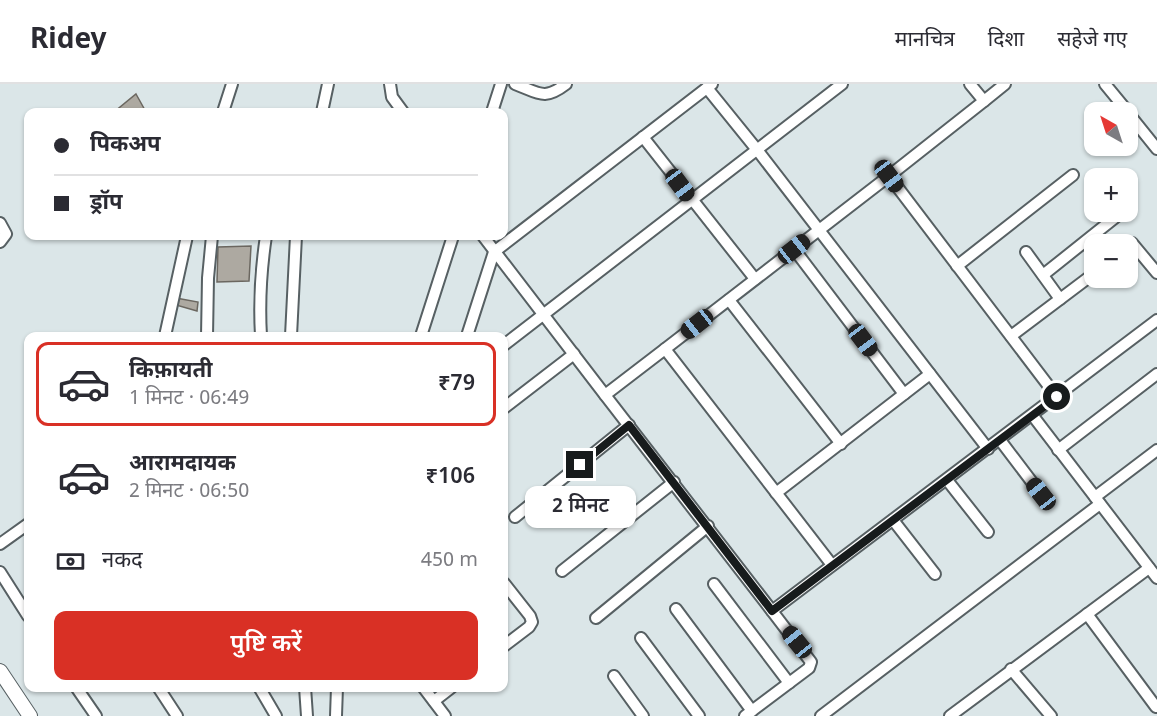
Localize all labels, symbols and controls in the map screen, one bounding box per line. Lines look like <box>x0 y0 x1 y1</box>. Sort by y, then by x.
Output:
text: Ridey <box>30 23 107 59</box>
text: मानचित्र <box>895 27 955 55</box>
text: दिशा <box>988 27 1024 55</box>
text: सहेजे गए <box>1057 27 1127 55</box>
north arrow <box>1084 102 1138 156</box>
map controls <box>1084 102 1138 288</box>
text: पिकअप <box>90 131 161 160</box>
car <box>871 156 907 196</box>
car <box>662 165 698 205</box>
button: + <box>1084 168 1138 222</box>
text: ड्रॉप <box>90 189 123 218</box>
car <box>774 231 814 267</box>
button: − <box>1084 234 1138 288</box>
car <box>677 306 717 342</box>
car <box>845 320 881 360</box>
icon: car <box>57 357 111 411</box>
text: किफ़ायती <box>129 357 213 386</box>
text: ₹79 <box>438 370 475 399</box>
route start <box>1043 383 1070 410</box>
text: 1 मिनट · 06:49 <box>129 386 249 412</box>
icon: car <box>57 450 111 504</box>
text: आरामदायक <box>129 450 236 479</box>
route end <box>566 451 593 478</box>
text: ₹106 <box>426 463 475 492</box>
car <box>1023 474 1059 514</box>
text: 2 मिनट · 06:50 <box>129 479 249 505</box>
callout: 2 मिनट <box>524 486 636 528</box>
text: 2 मिनट <box>552 494 609 520</box>
icon: cash <box>54 545 87 578</box>
text: नकद <box>102 547 143 576</box>
text: 450 m <box>421 548 478 574</box>
button: पुष्टि करें <box>54 611 478 680</box>
car <box>779 622 815 662</box>

